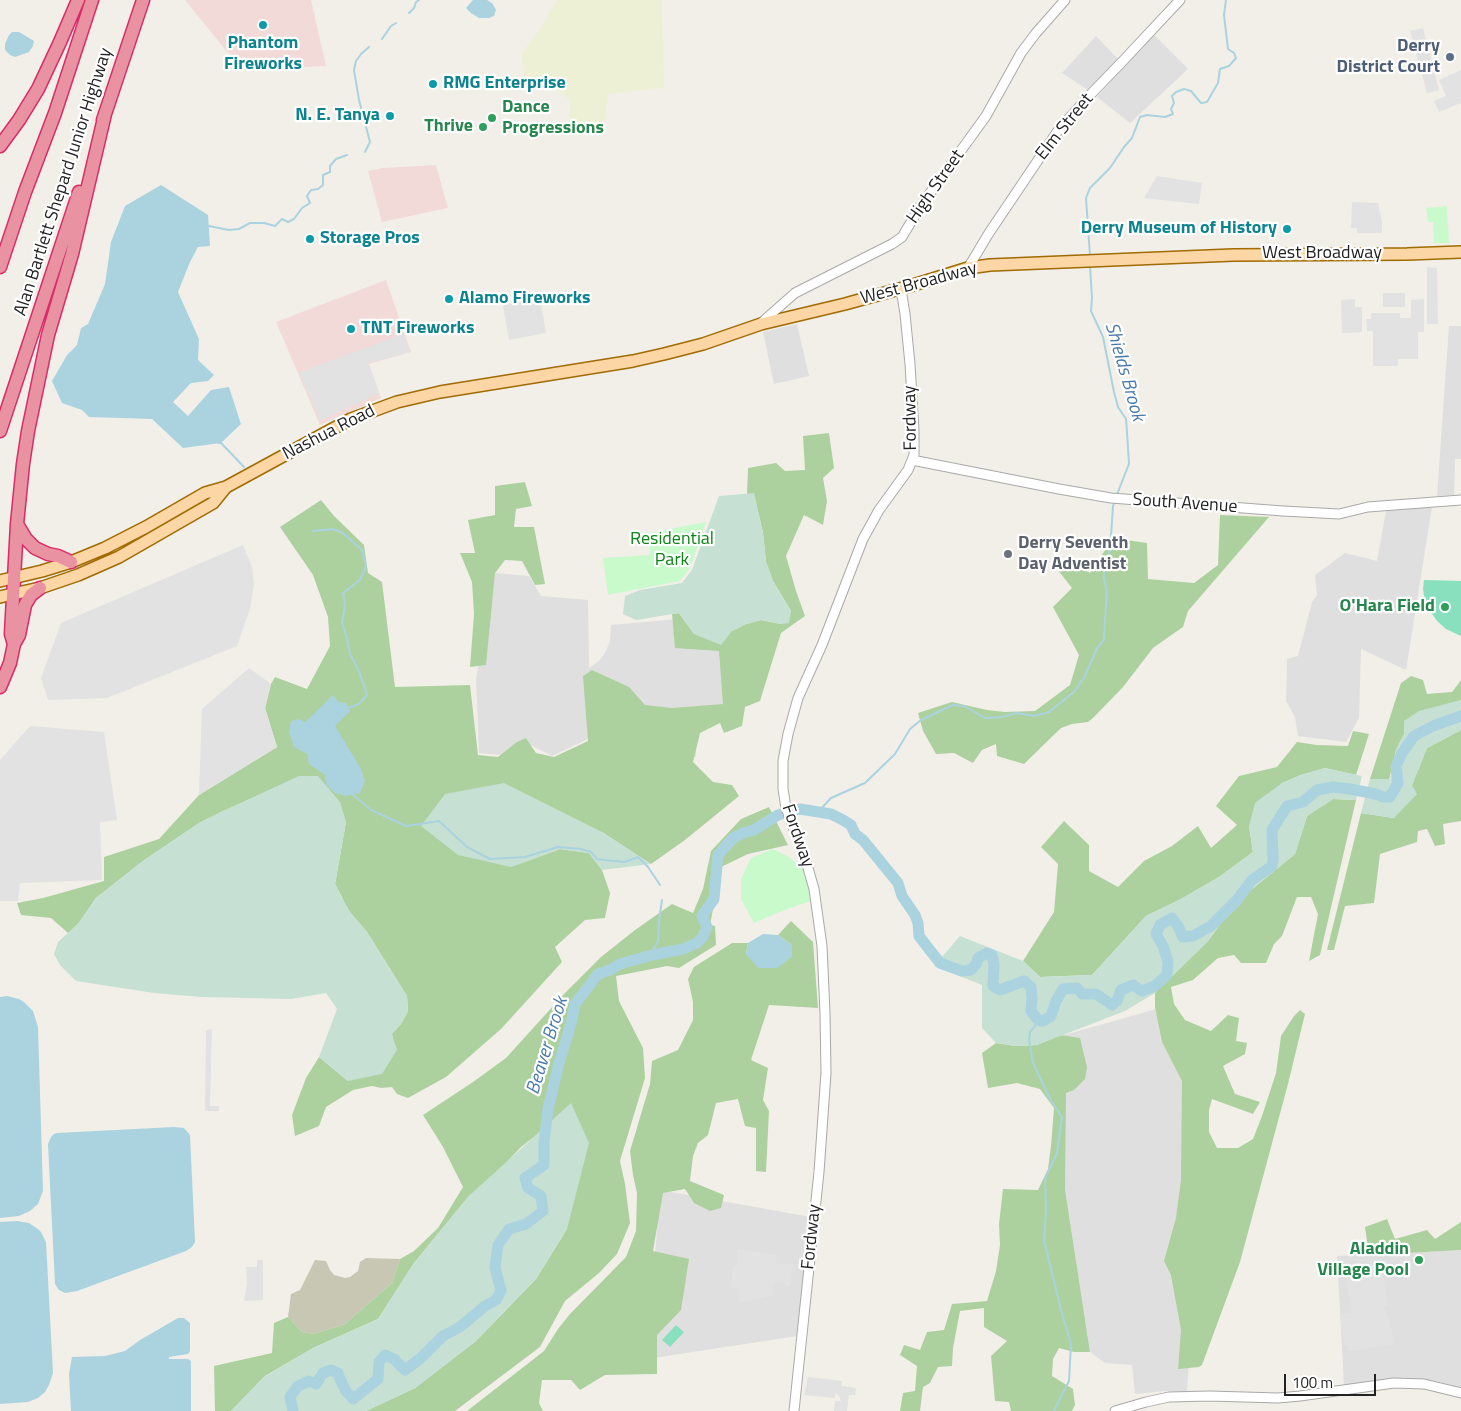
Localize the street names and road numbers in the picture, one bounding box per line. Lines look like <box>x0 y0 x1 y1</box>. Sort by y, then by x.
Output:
street label: Alan Bartlett Shepard Junior Highway <box>10 45 118 319</box>
street label: Elm Street <box>1032 89 1098 165</box>
street label: High Street <box>903 146 969 228</box>
street label: West Broadway <box>1262 243 1382 265</box>
street label: West Broadway <box>858 258 980 310</box>
street label: Fordway <box>900 385 922 451</box>
street label: Nashua Road <box>279 401 379 465</box>
street label: South Avenue <box>1132 490 1238 518</box>
street label: Fordway <box>776 802 818 870</box>
street label: Fordway <box>798 1203 826 1271</box>

